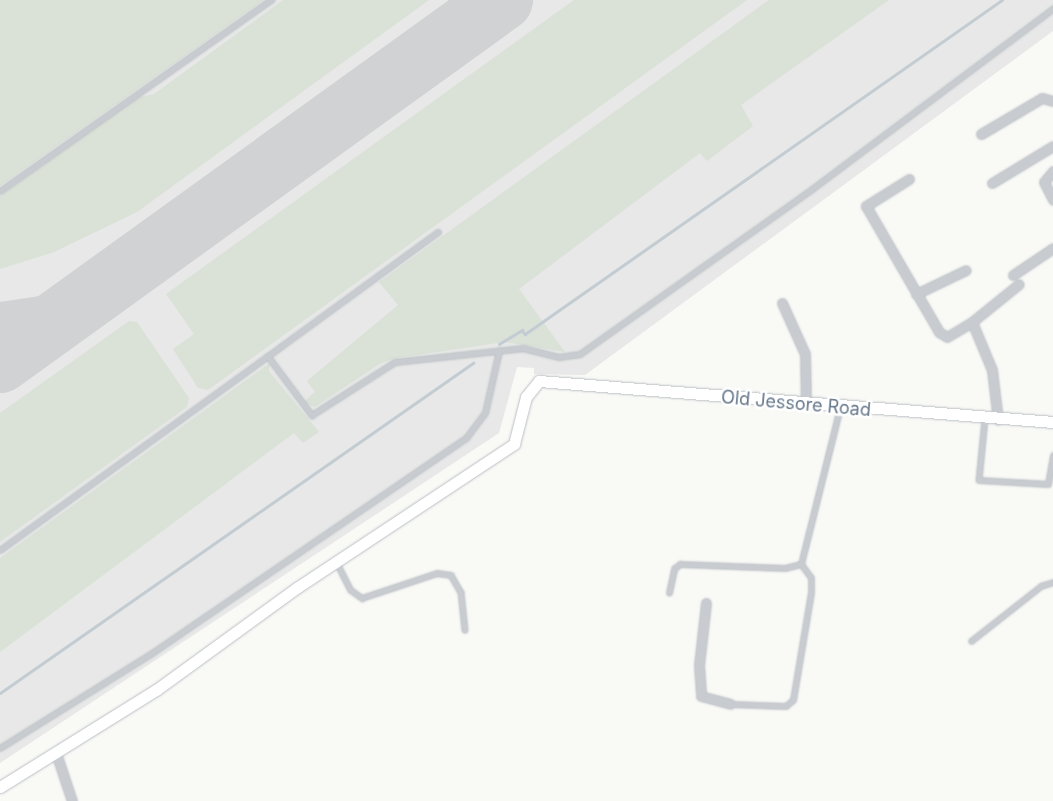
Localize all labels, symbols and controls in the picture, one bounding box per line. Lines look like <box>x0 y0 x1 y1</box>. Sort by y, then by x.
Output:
street label: Old Jessore Road <box>720 387 872 421</box>

